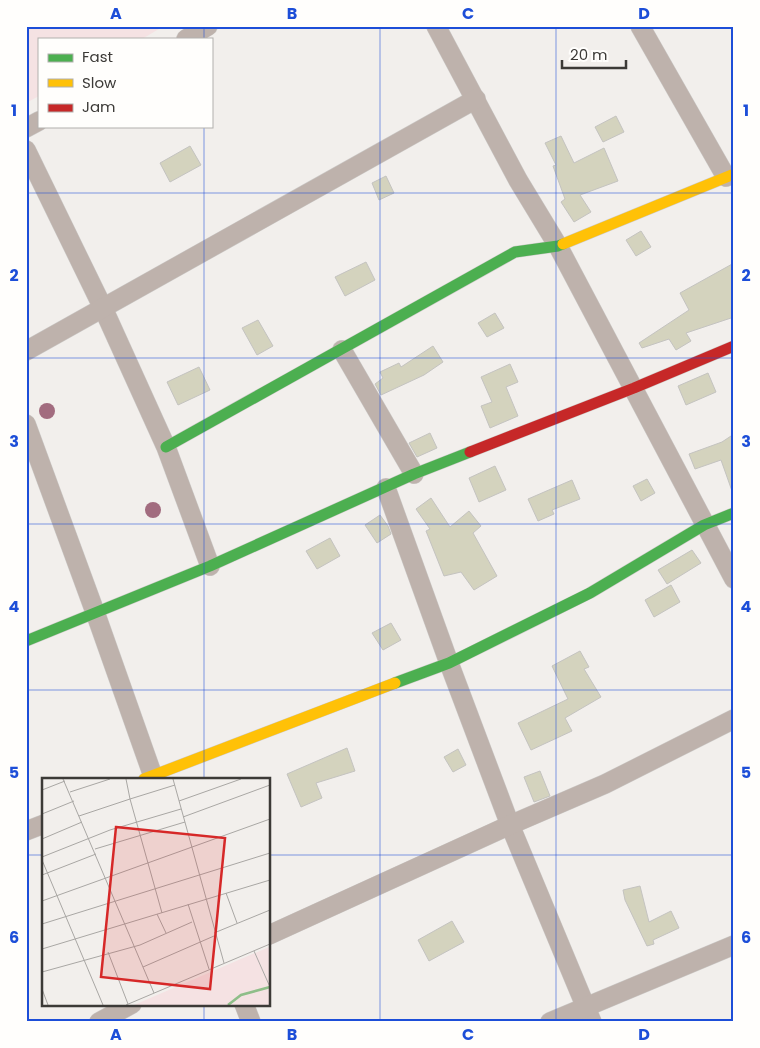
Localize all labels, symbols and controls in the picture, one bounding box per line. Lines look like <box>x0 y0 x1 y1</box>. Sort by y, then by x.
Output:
text: A <box>110 2 122 25</box>
text: B <box>287 2 297 25</box>
text: C <box>462 2 474 25</box>
text: D <box>638 2 650 25</box>
legend <box>38 38 212 128</box>
scale bar <box>562 38 626 70</box>
text: 20 m <box>570 44 608 65</box>
text: Fast <box>82 46 113 67</box>
text: Slow <box>82 72 117 93</box>
text: Jam <box>82 96 116 117</box>
text: 1 <box>11 99 17 122</box>
text: 1 <box>743 99 749 122</box>
text: 2 <box>9 264 19 287</box>
text: 2 <box>741 264 751 287</box>
text: 3 <box>9 430 19 453</box>
text: 3 <box>741 430 751 453</box>
text: 4 <box>9 595 20 618</box>
text: 4 <box>741 595 752 618</box>
text: 5 <box>9 761 19 784</box>
text: 5 <box>741 761 751 784</box>
inset map <box>42 778 270 1006</box>
text: 6 <box>9 926 19 949</box>
text: 6 <box>741 926 751 949</box>
text: A <box>110 1023 122 1046</box>
text: B <box>287 1023 297 1046</box>
text: C <box>462 1023 474 1046</box>
text: D <box>638 1023 650 1046</box>

